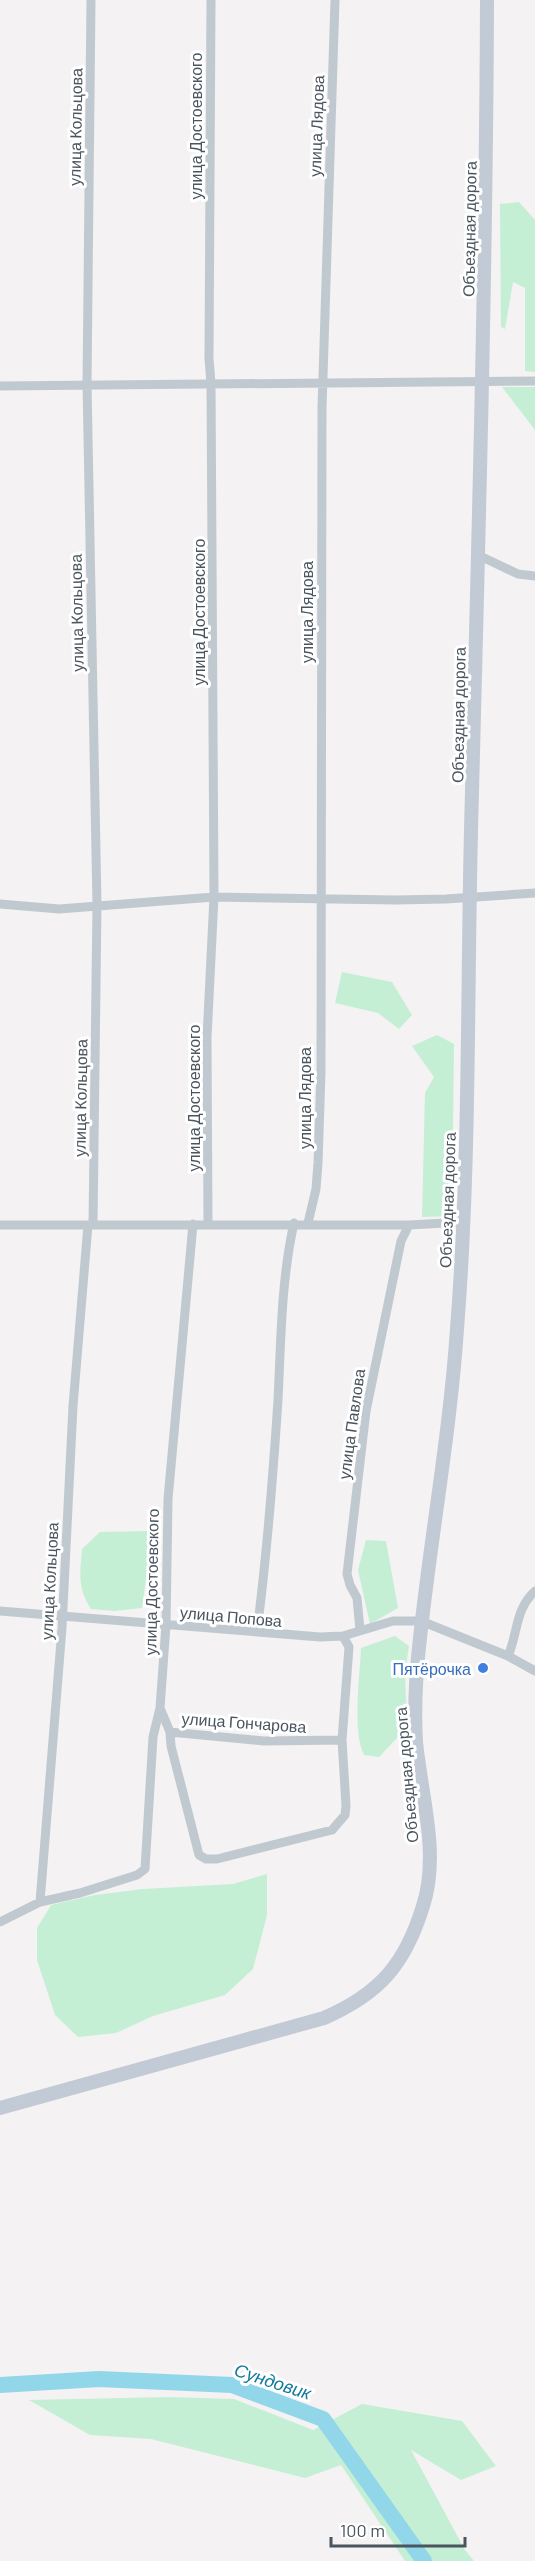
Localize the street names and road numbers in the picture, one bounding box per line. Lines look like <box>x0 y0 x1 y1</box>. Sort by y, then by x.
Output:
street label: улица Достоевского <box>186 52 205 199</box>
street label: улица Кольцова <box>64 68 86 186</box>
street label: улица Лядова <box>305 75 327 177</box>
street label: Объездная дорога <box>458 161 480 297</box>
street label: улица Достоевского <box>189 538 208 685</box>
street label: улица Кольцова <box>65 554 87 672</box>
street label: улица Лядова <box>297 561 316 663</box>
street label: Объездная дорога <box>447 647 469 783</box>
street label: улица Достоевского <box>184 1024 203 1171</box>
street label: улица Кольцова <box>69 1039 91 1157</box>
street label: улица Лядова <box>295 1047 314 1149</box>
street label: Объездная дорога <box>435 1132 459 1268</box>
street label: улица Павлова <box>334 1367 368 1480</box>
street label: улица Достоевского <box>140 1508 162 1656</box>
street label: улица Кольцова <box>36 1522 62 1640</box>
street label: улица Попова <box>179 1602 283 1630</box>
street label: Объездная дорога <box>391 1706 421 1844</box>
street label: улица Гончарова <box>181 1708 307 1736</box>

